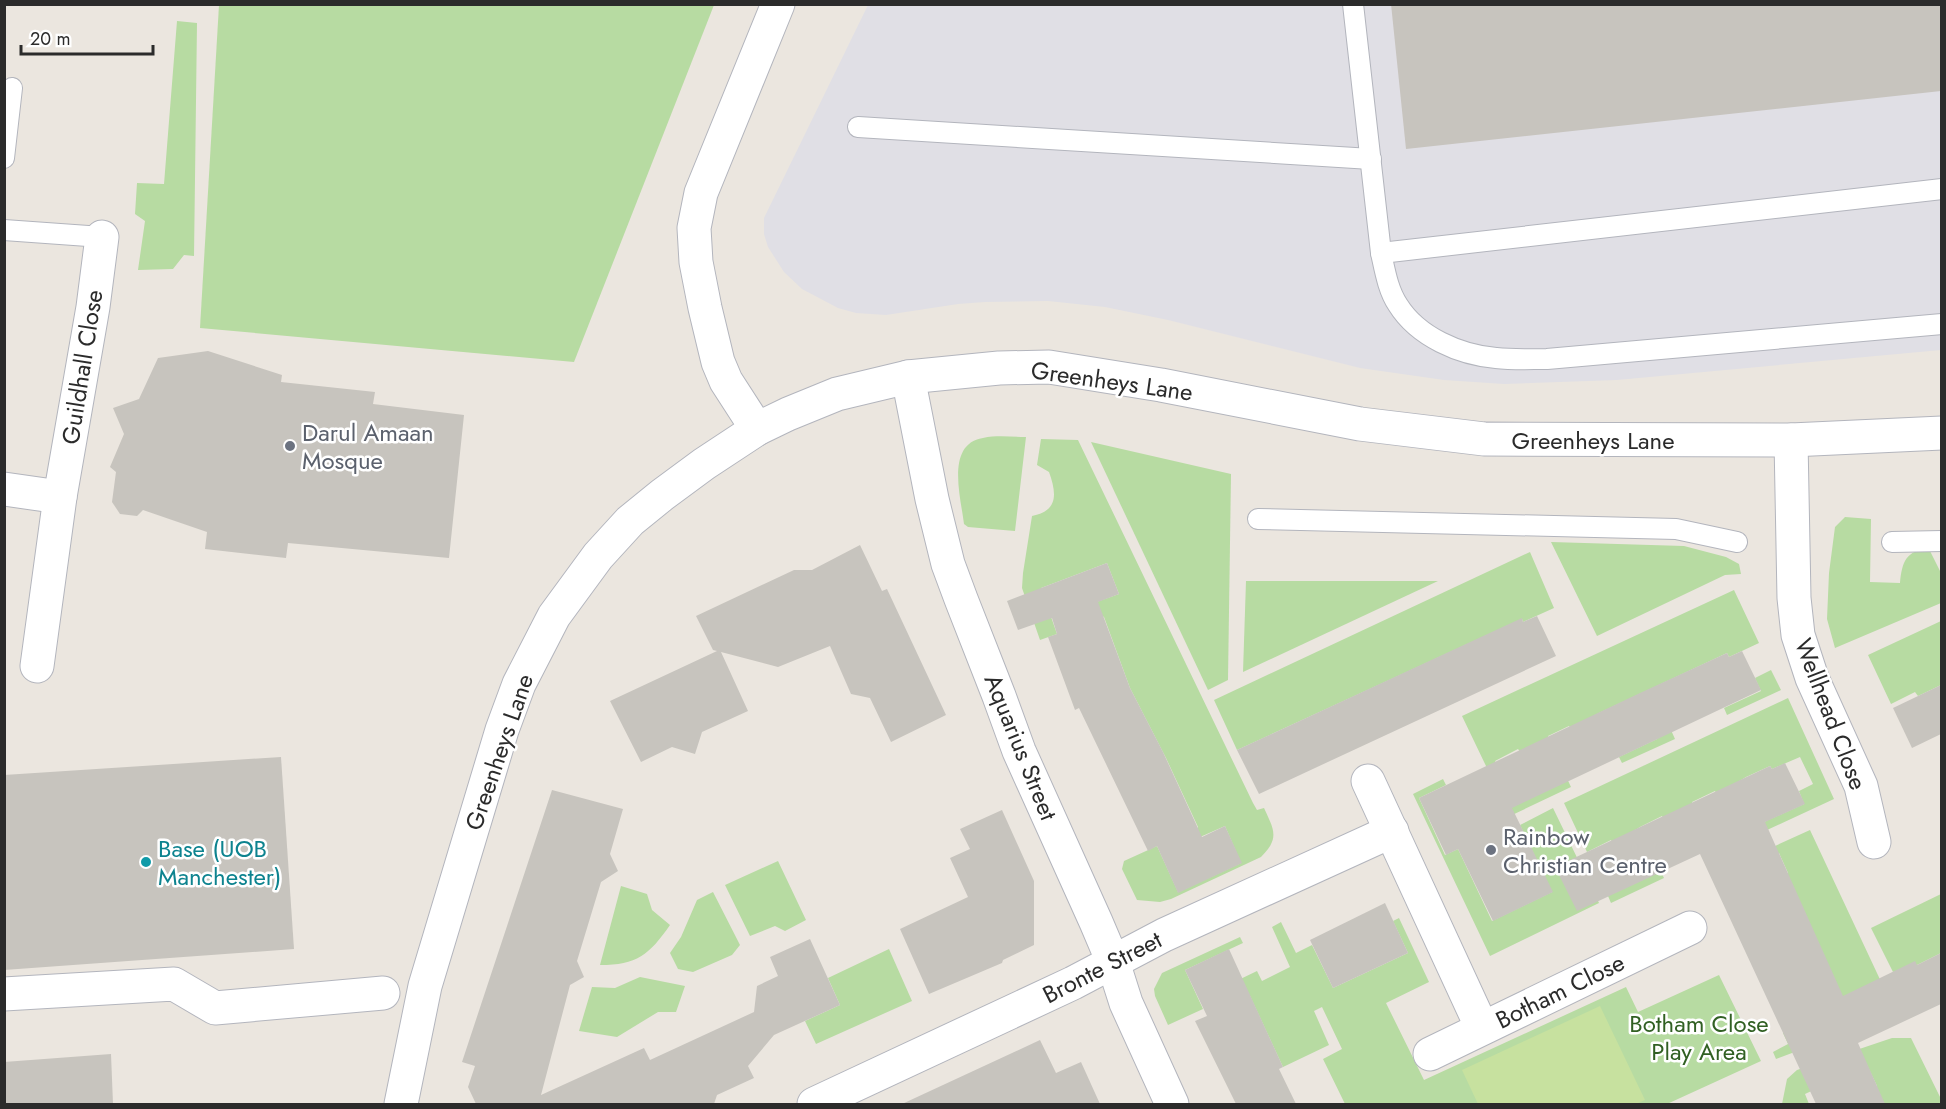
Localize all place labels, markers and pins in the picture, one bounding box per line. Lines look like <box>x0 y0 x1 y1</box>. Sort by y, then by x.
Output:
place label: Darul Amaan Mosque <box>302 415 434 478</box>
marker: Darul Amaan Mosque <box>283 439 297 453</box>
place label: Rainbow Christian Centre <box>1503 819 1667 882</box>
place label: Base (UOB Manchester) <box>158 831 281 894</box>
marker: Rainbow Christian Centre <box>1484 843 1498 857</box>
marker: Base (UOB Manchester) <box>139 855 153 869</box>

